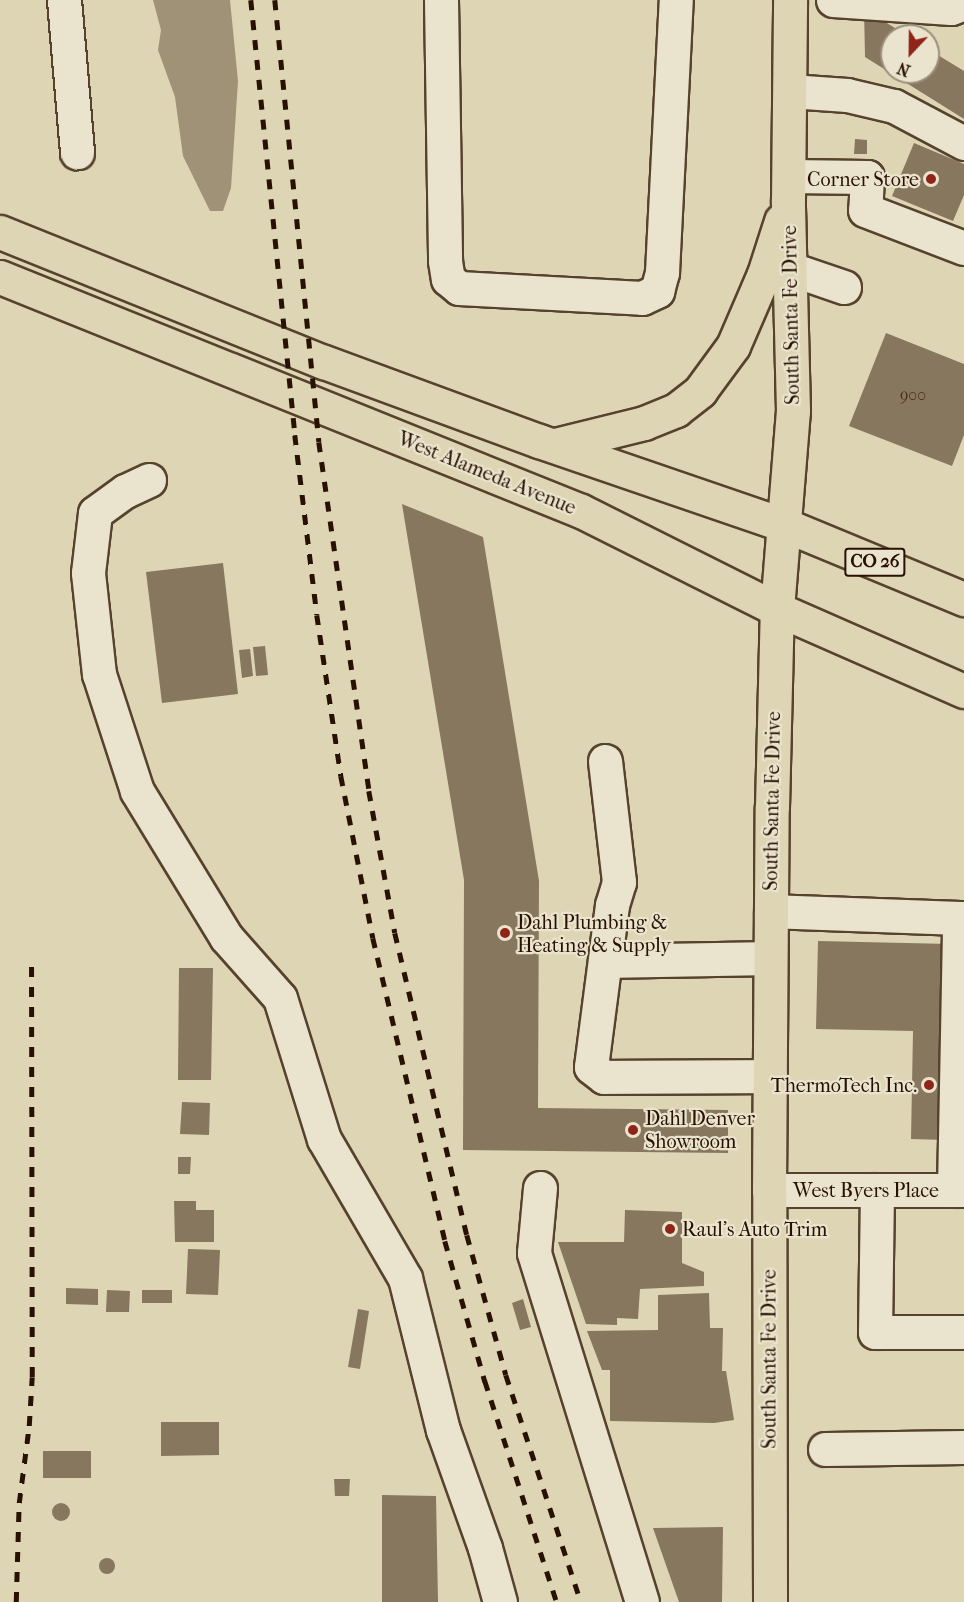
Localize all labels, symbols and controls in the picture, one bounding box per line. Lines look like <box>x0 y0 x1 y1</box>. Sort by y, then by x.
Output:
north arrow <box>880 24 940 84</box>
text: N <box>895 58 913 80</box>
place label: Corner Store <box>807 167 919 191</box>
marker: Corner Store <box>924 172 938 186</box>
street label: South Santa Fe Drive <box>777 225 805 405</box>
house number: 900 <box>900 385 926 405</box>
street label: West Alameda Avenue <box>394 426 580 520</box>
road number: CO 26 <box>844 547 906 577</box>
street label: South Santa Fe Drive <box>758 711 786 891</box>
place label: Dahl Plumbing & Heating & Supply <box>517 910 671 957</box>
marker: Dahl Plumbing & Heating & Supply <box>498 926 512 940</box>
place label: ThermoTech Inc. <box>771 1073 917 1097</box>
marker: ThermoTech Inc. <box>922 1078 936 1092</box>
place label: Dahl Denver Showroom <box>645 1106 755 1153</box>
marker: Dahl Denver Showroom <box>626 1123 640 1137</box>
street label: West Byers Place <box>793 1178 939 1202</box>
place label: Raul's Auto Trim <box>682 1217 827 1241</box>
marker: Raul's Auto Trim <box>663 1222 677 1236</box>
street label: South Santa Fe Drive <box>757 1269 781 1449</box>

